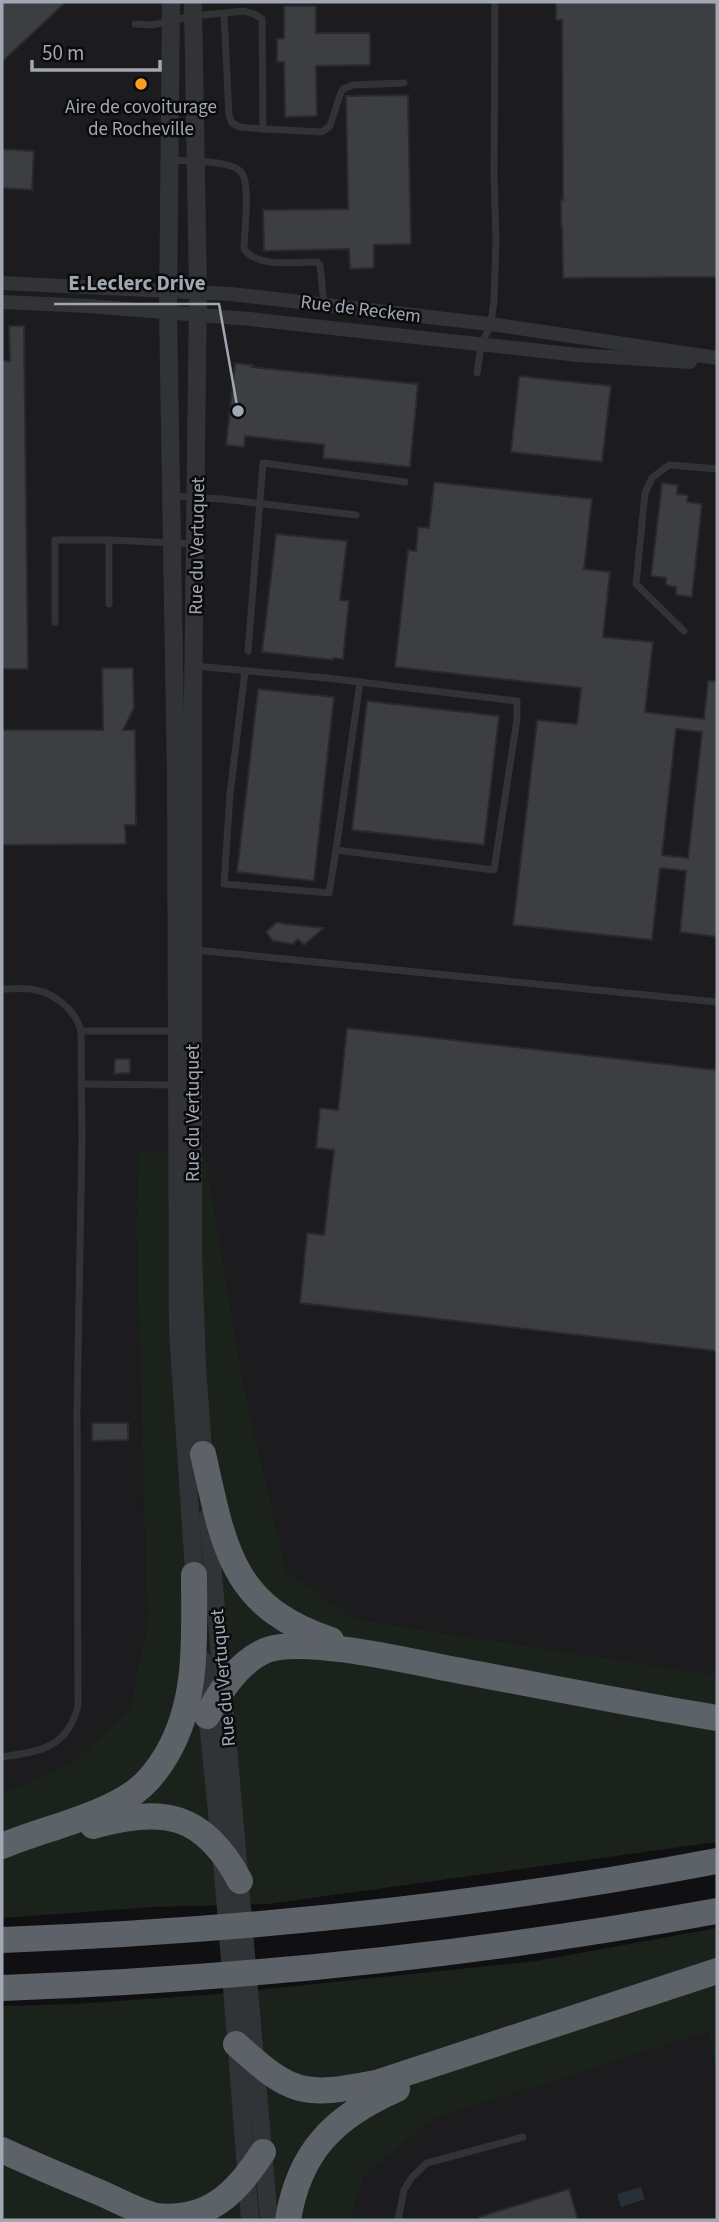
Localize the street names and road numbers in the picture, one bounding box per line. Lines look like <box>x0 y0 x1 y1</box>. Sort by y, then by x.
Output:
street label: Rue de Reckem <box>299 289 423 330</box>
street label: Rue du Vertuquet <box>183 476 212 615</box>
street label: Rue du Vertuquet <box>180 1043 207 1182</box>
street label: Rue du Vertuquet <box>204 1607 243 1748</box>

